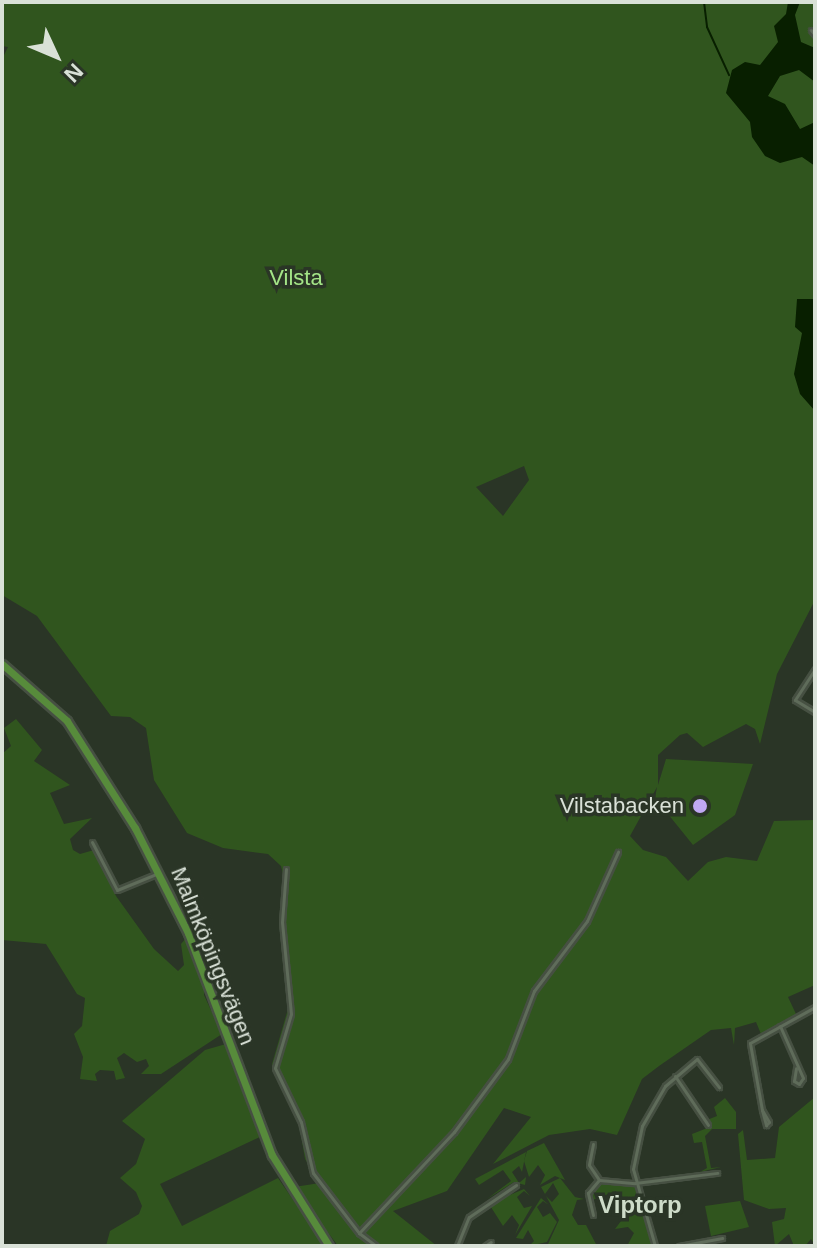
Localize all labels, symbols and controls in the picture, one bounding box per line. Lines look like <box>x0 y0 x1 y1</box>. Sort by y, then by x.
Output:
north arrow <box>16 16 96 96</box>
text: N <box>59 59 88 87</box>
park label: Vilsta <box>269 265 323 291</box>
place label: Vilstabacken <box>560 793 684 819</box>
marker: Vilstabacken <box>691 797 709 815</box>
street label: Malmköpingsvägen <box>165 863 261 1049</box>
district label: Viptorp <box>598 1191 682 1219</box>

